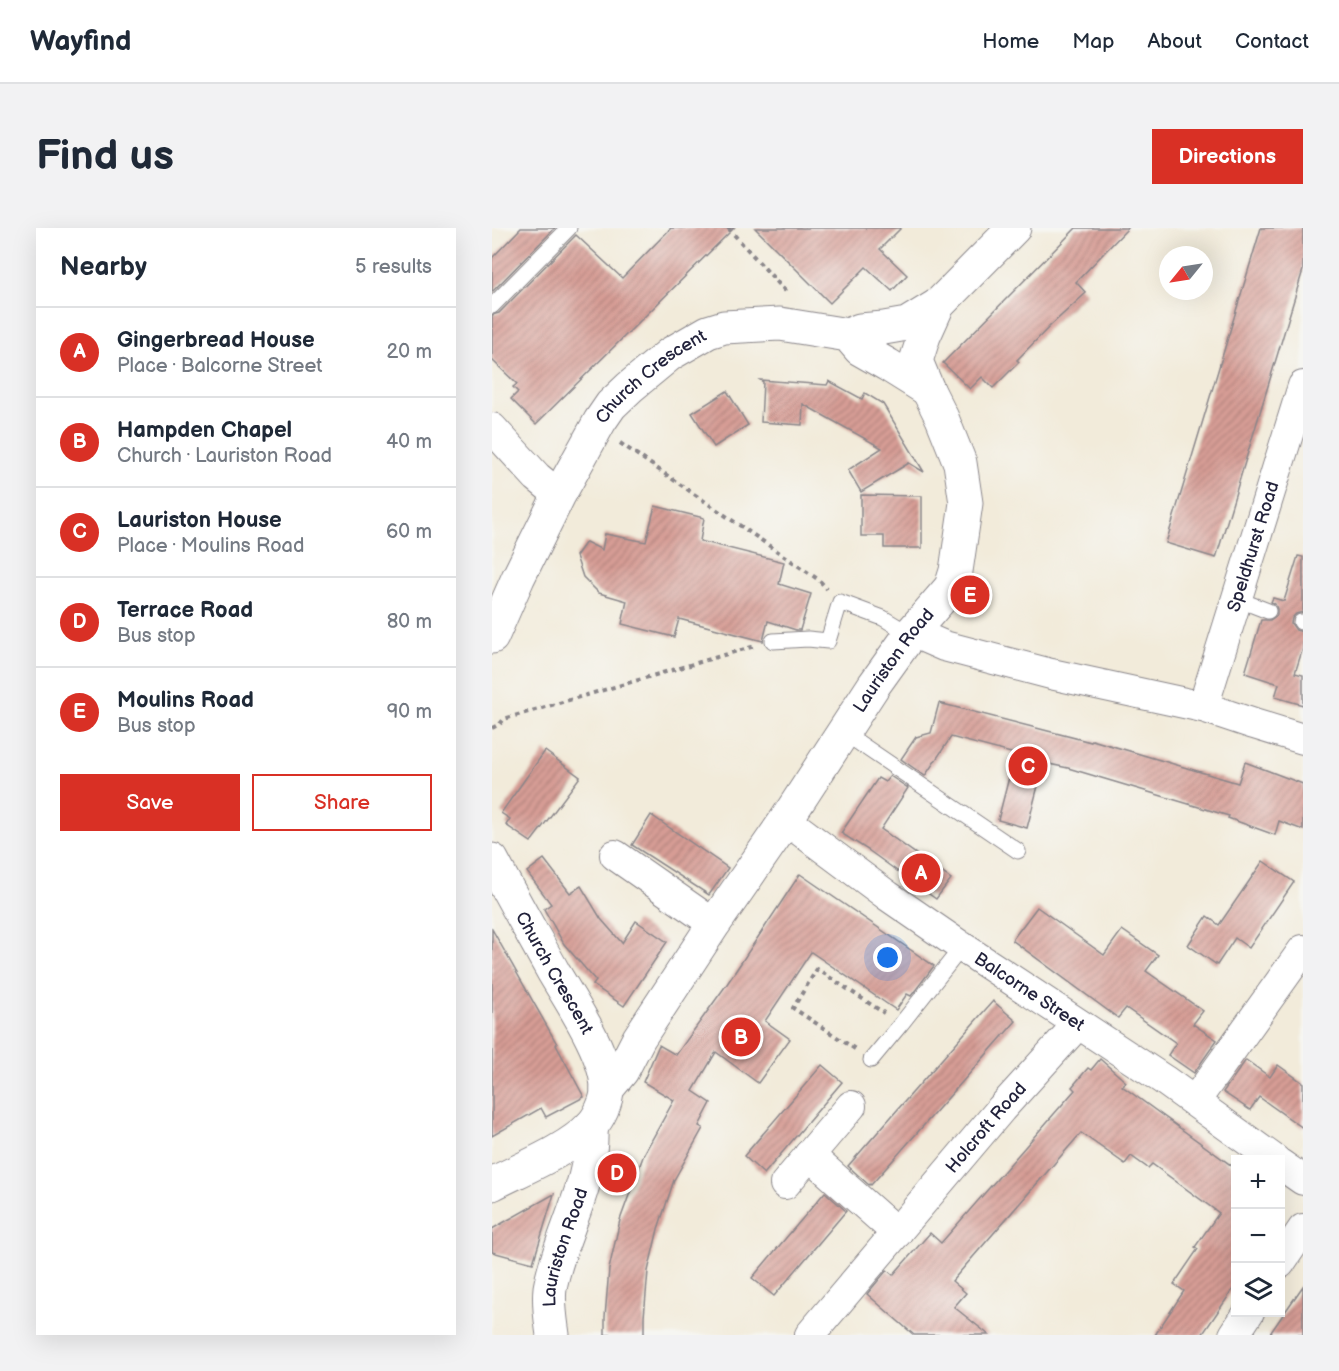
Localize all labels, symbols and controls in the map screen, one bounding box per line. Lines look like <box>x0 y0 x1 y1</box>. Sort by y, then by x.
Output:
text: Wayfind <box>30 25 131 58</box>
text: Home <box>982 29 1039 54</box>
text: Map <box>1072 29 1114 54</box>
text: About <box>1147 29 1202 54</box>
text: Contact <box>1235 29 1309 54</box>
button: Directions <box>1152 129 1303 184</box>
text: Find us <box>36 131 174 182</box>
north arrow <box>1159 246 1213 300</box>
text: Nearby <box>60 252 147 283</box>
text: 5 results <box>355 255 432 279</box>
street label: Church Crescent <box>591 325 710 427</box>
text: Gingerbread House <box>117 327 315 354</box>
text: A <box>73 340 86 364</box>
text: 20 m <box>387 340 432 364</box>
text: Place · Balcorne Street <box>117 354 322 378</box>
text: Hampden Chapel <box>117 417 292 444</box>
text: B <box>72 430 87 454</box>
text: 40 m <box>386 430 432 454</box>
text: Church · Lauriston Road <box>117 444 332 468</box>
street label: Speldhurst Road <box>1223 479 1283 614</box>
text: Lauriston House <box>117 507 282 534</box>
text: C <box>72 520 87 544</box>
text: 60 m <box>386 520 432 544</box>
text: Place · Moulins Road <box>117 534 304 558</box>
pin: E <box>950 572 990 617</box>
text: Terrace Road <box>117 597 253 624</box>
street label: Lauriston Road <box>849 604 938 716</box>
text: D <box>73 610 86 634</box>
text: 80 m <box>387 610 432 634</box>
text: Bus stop <box>117 624 196 648</box>
text: Moulins Road <box>117 687 254 714</box>
text: E <box>73 700 86 724</box>
text: 90 m <box>387 700 432 724</box>
text: Bus stop <box>117 714 196 738</box>
pin: C <box>1008 744 1048 788</box>
button: Save <box>60 774 240 831</box>
button: Share <box>252 774 432 831</box>
pin: A <box>902 850 940 896</box>
street label: Church Crescent <box>511 908 598 1038</box>
your location <box>873 943 902 972</box>
street label: Balcorne Street <box>971 948 1089 1036</box>
pin: B <box>722 1014 760 1060</box>
street label: Holcroft Road <box>941 1078 1031 1177</box>
pin: D <box>598 1150 636 1196</box>
map controls <box>1231 1155 1285 1317</box>
button: + <box>1231 1155 1285 1209</box>
street label: Lauriston Road <box>539 1185 592 1307</box>
button: − <box>1231 1209 1285 1263</box>
button: layers <box>1231 1263 1285 1317</box>

